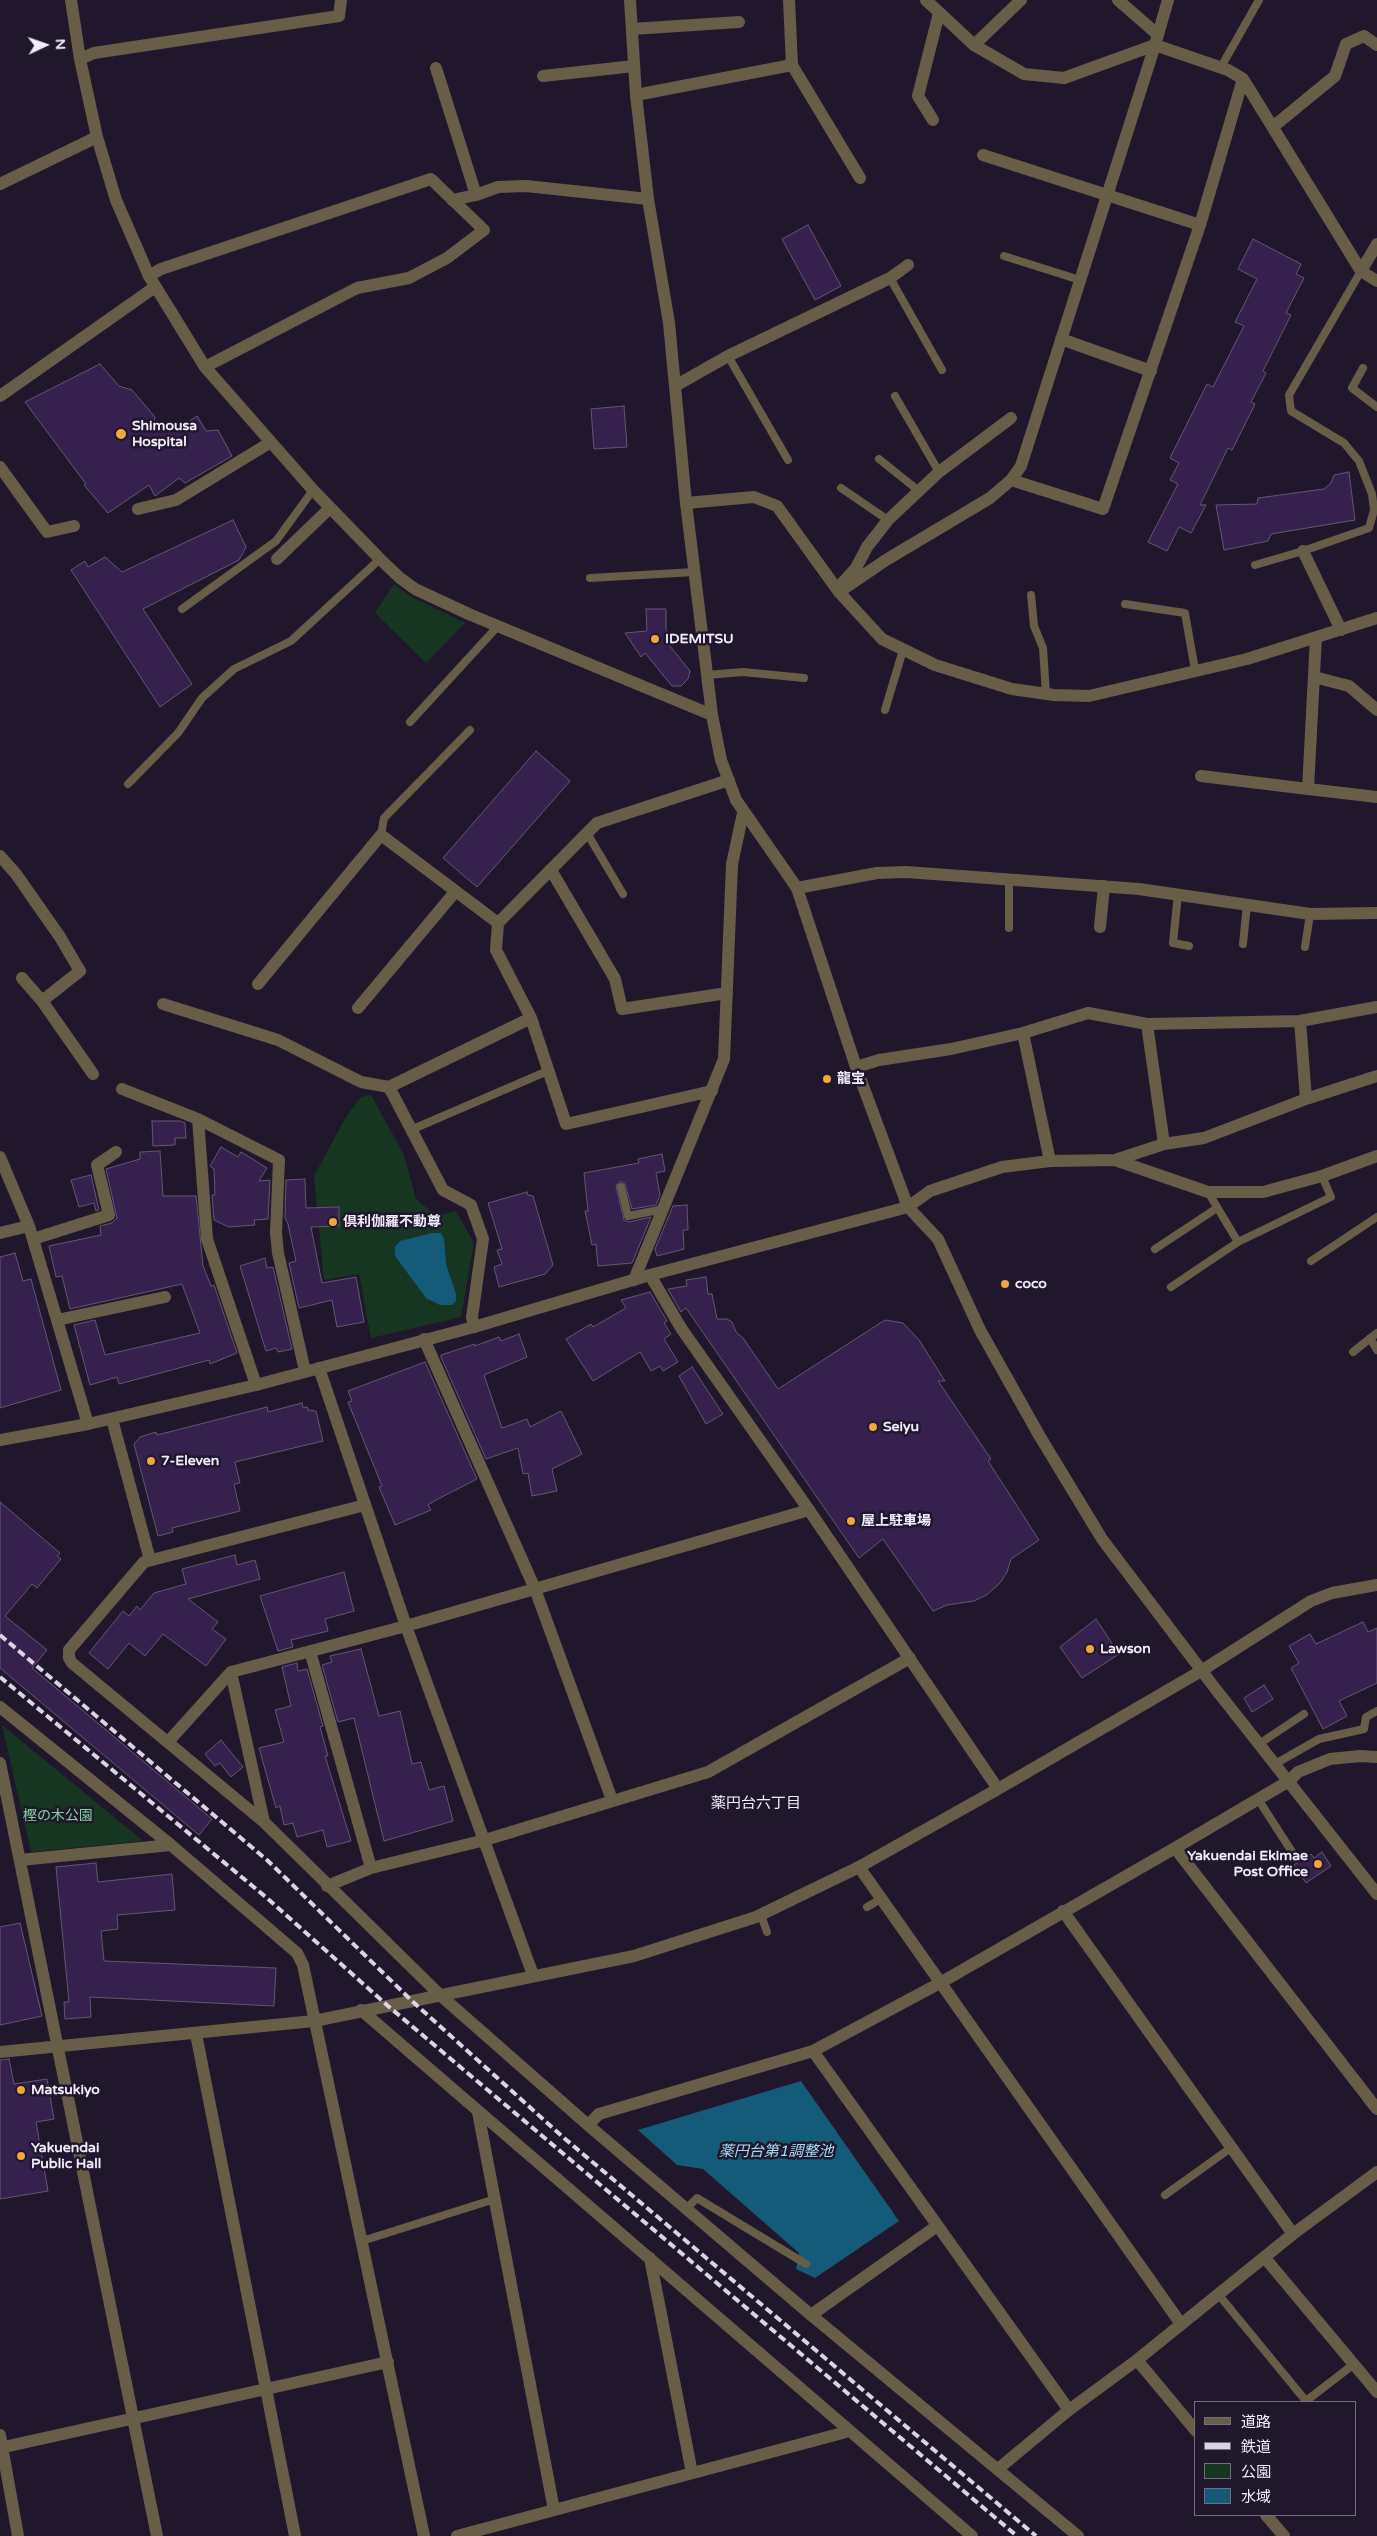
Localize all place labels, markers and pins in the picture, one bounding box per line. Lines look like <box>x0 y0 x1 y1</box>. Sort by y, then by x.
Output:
place label: Shimousa Hospital <box>132 418 197 451</box>
marker: Shimousa Hospital <box>114 427 128 441</box>
place label: IDEMITSU <box>665 631 734 647</box>
marker: IDEMITSU <box>649 633 661 645</box>
place label: 龍宝 <box>837 1071 865 1087</box>
marker: 龍宝 <box>821 1073 833 1085</box>
place label: 倶利伽羅不動尊 <box>343 1214 441 1230</box>
marker: 倶利伽羅不動尊 <box>327 1216 339 1228</box>
place label: coco <box>1015 1276 1047 1292</box>
marker: coco <box>999 1278 1011 1290</box>
place label: Seiyu <box>883 1419 919 1435</box>
marker: Seiyu <box>867 1421 879 1433</box>
place label: 7-Eleven <box>161 1453 219 1469</box>
marker: 7-Eleven <box>145 1455 157 1467</box>
place label: 屋上駐車場 <box>861 1513 931 1529</box>
marker: 屋上駐車場 <box>845 1515 857 1527</box>
place label: Lawson <box>1100 1641 1151 1657</box>
marker: Lawson <box>1084 1643 1096 1655</box>
place label: Yakuendai Ekimae Post Office <box>1187 1848 1308 1880</box>
marker: Yakuendai Ekimae Post Office <box>1312 1858 1324 1870</box>
place label: Matsukiyo <box>31 2082 100 2098</box>
marker: Matsukiyo <box>15 2084 27 2096</box>
place label: Yakuendai Public Hall <box>31 2140 101 2172</box>
marker: Yakuendai Public Hall <box>15 2150 27 2162</box>

